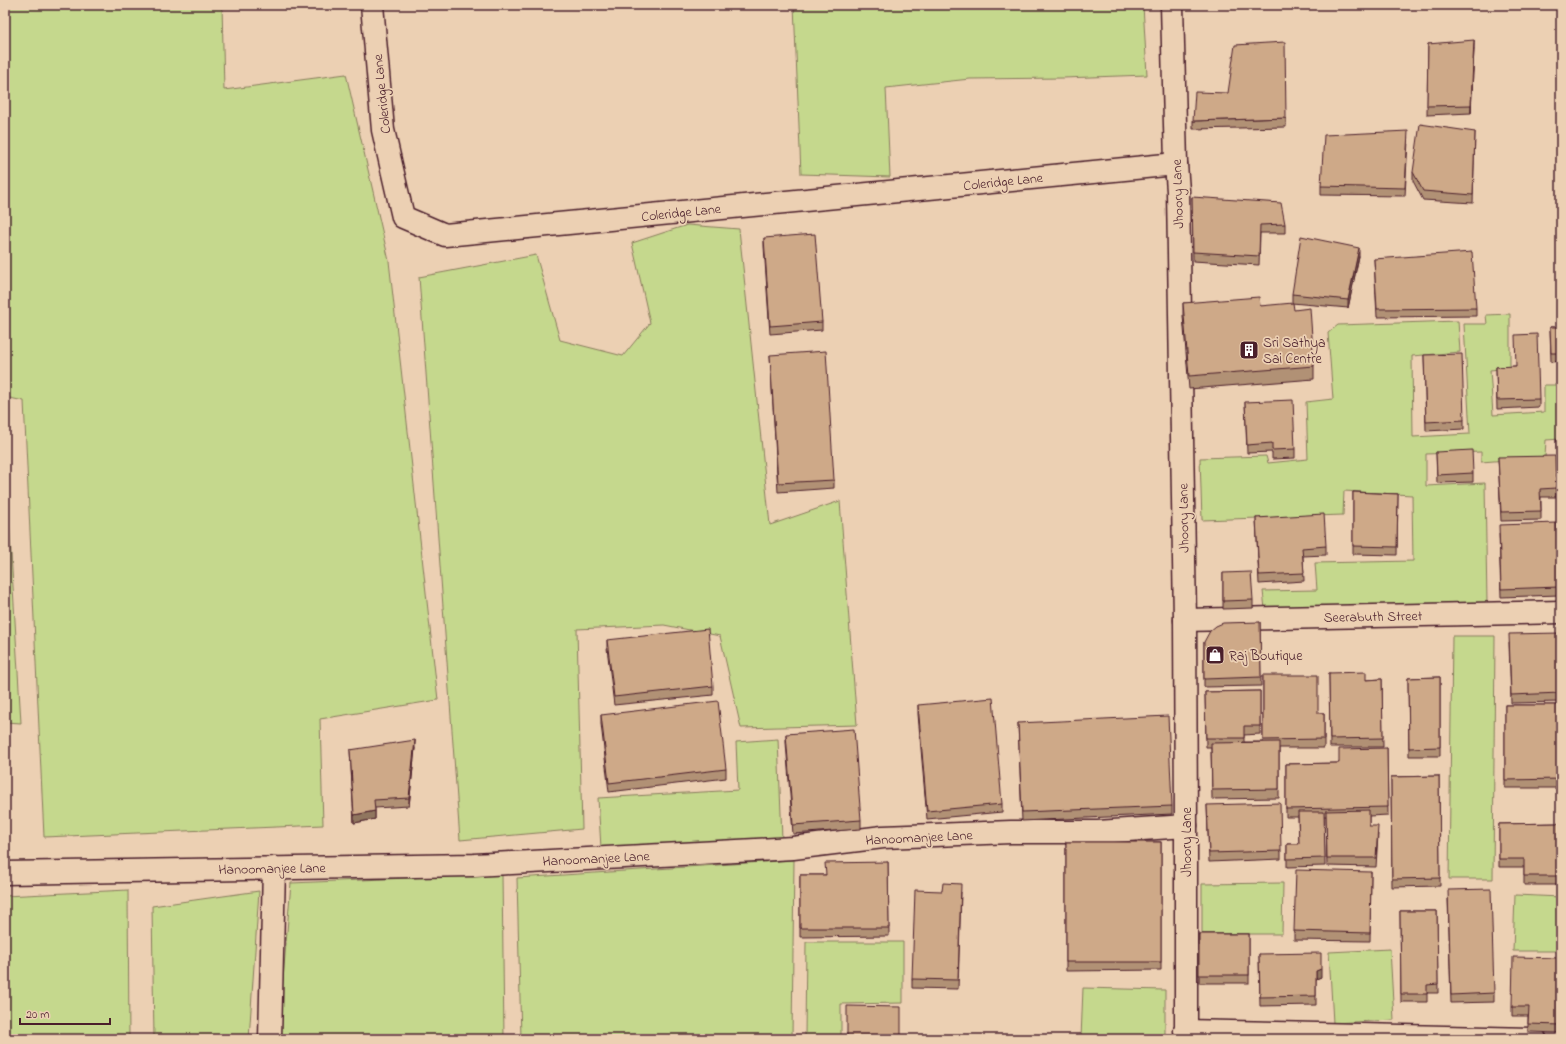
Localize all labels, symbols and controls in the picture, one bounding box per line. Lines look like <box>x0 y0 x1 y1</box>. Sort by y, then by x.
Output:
street label: Coleridge Lane <box>368 52 398 135</box>
street label: Jhoory Lane <box>1167 158 1191 229</box>
street label: Coleridge Lane <box>962 168 1045 198</box>
street label: Coleridge Lane <box>640 199 723 229</box>
place label: Sri Sathya Sai Centre <box>1263 333 1326 370</box>
building icon: Sri Sathya Sai Centre <box>1238 339 1260 361</box>
street label: Jhoory Lane <box>1173 482 1197 553</box>
street label: Seerabuth Street <box>1323 606 1423 629</box>
shop icon: Raj Boutique <box>1204 644 1226 666</box>
place label: Raj Boutique <box>1229 646 1303 667</box>
street label: Jhoory Lane <box>1177 806 1199 877</box>
street label: Hanoomanjee Lane <box>865 825 974 852</box>
street label: Hanoomanjee Lane <box>542 846 651 873</box>
street label: Hanoomanjee Lane <box>218 858 327 881</box>
scale bar <box>20 1000 110 1026</box>
text: 20 m <box>26 1006 49 1024</box>

